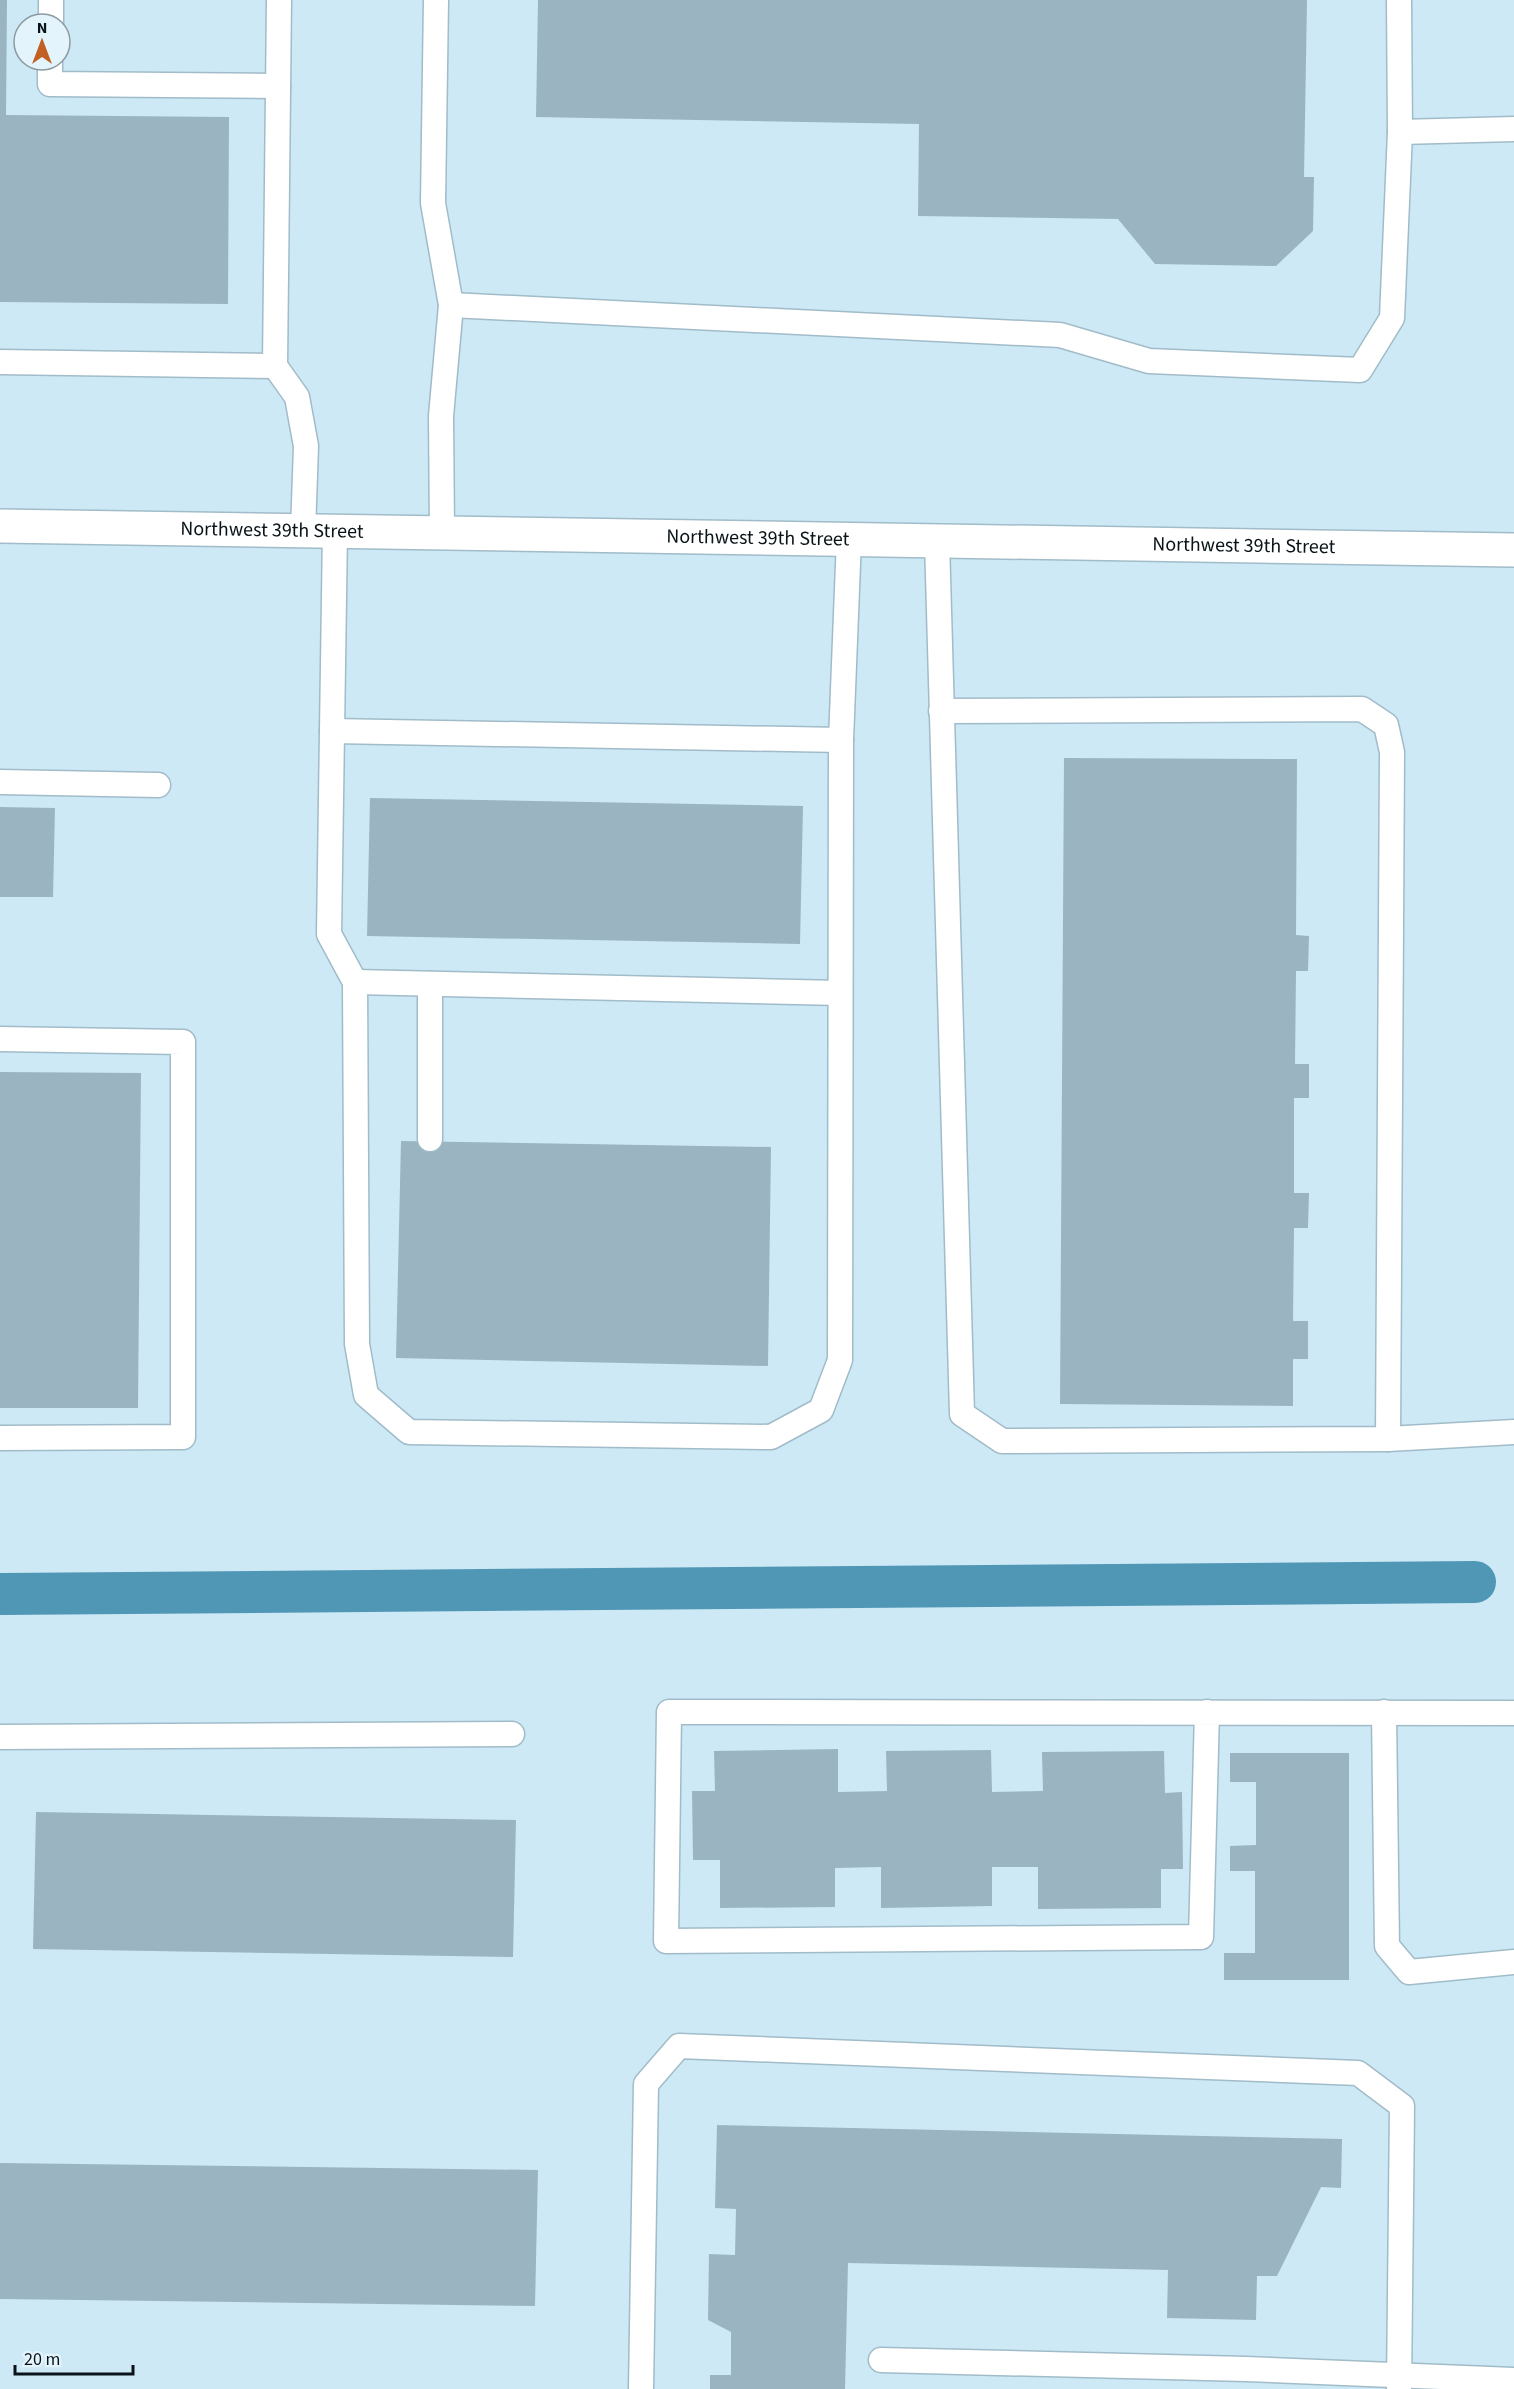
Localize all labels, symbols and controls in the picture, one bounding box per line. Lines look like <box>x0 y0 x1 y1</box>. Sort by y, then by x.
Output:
north arrow <box>12 12 72 72</box>
text: N <box>37 17 47 39</box>
street label: Northwest 39th Street <box>180 515 364 546</box>
street label: Northwest 39th Street <box>666 523 850 553</box>
street label: Northwest 39th Street <box>1152 530 1336 561</box>
scale bar <box>15 2338 134 2376</box>
text: 20 m <box>24 2347 60 2372</box>

